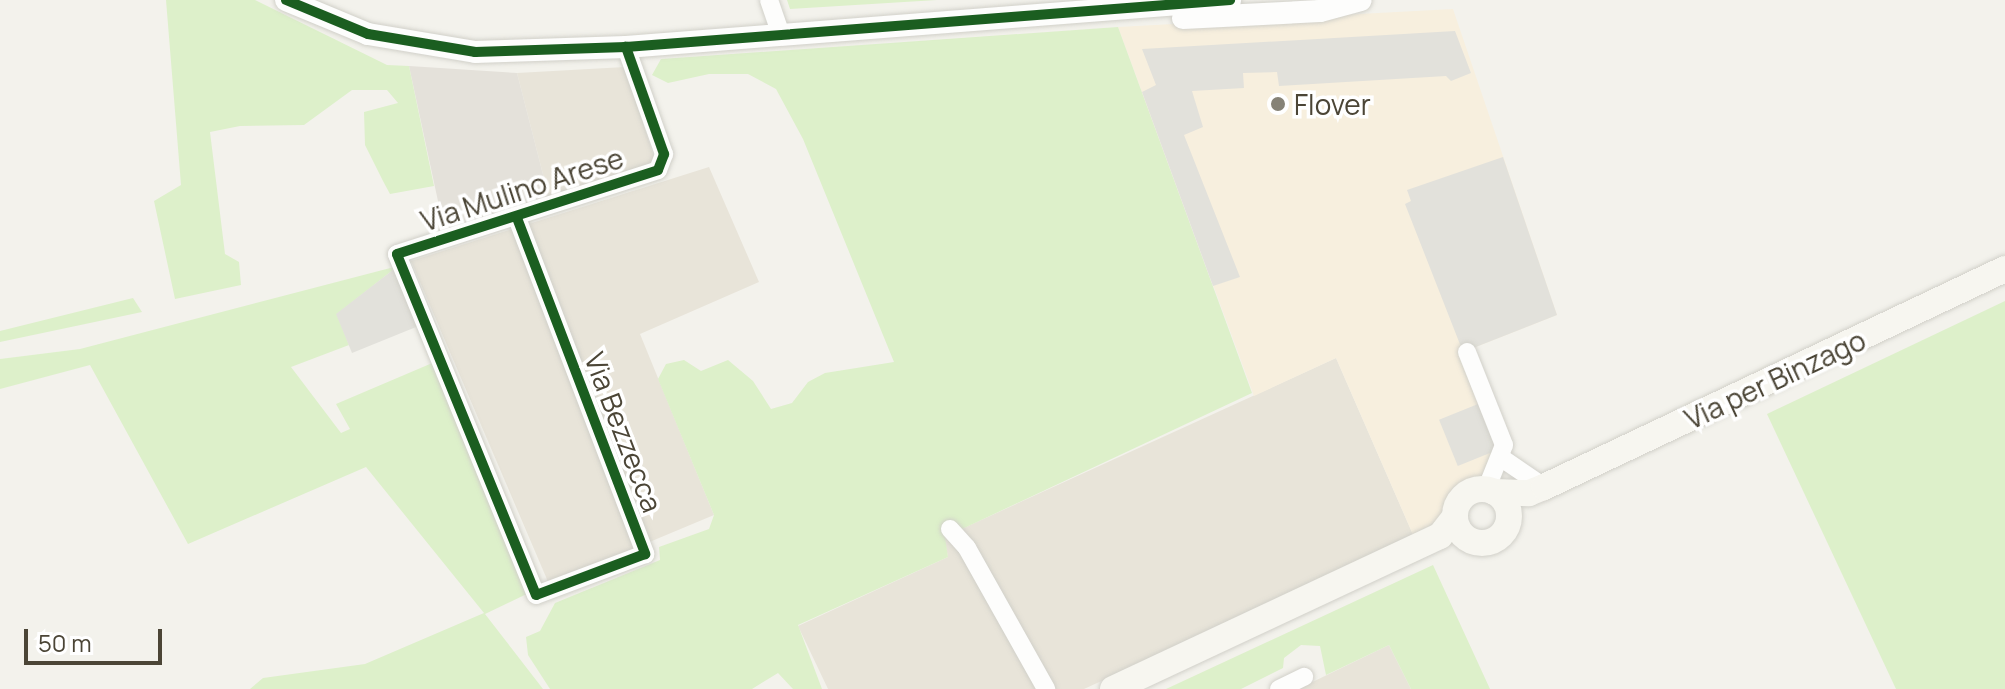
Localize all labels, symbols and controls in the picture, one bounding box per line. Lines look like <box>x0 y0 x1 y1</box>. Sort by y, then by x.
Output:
place label: Flover <box>1294 87 1371 121</box>
marker: Flover <box>1269 95 1287 113</box>
street label: Via Mulino Arese <box>416 140 628 238</box>
street label: Via per Binzago <box>1679 322 1871 436</box>
street label: Via Bezzecca <box>578 347 670 517</box>
scale bar <box>28 613 166 663</box>
text: 50 m <box>38 626 92 659</box>

